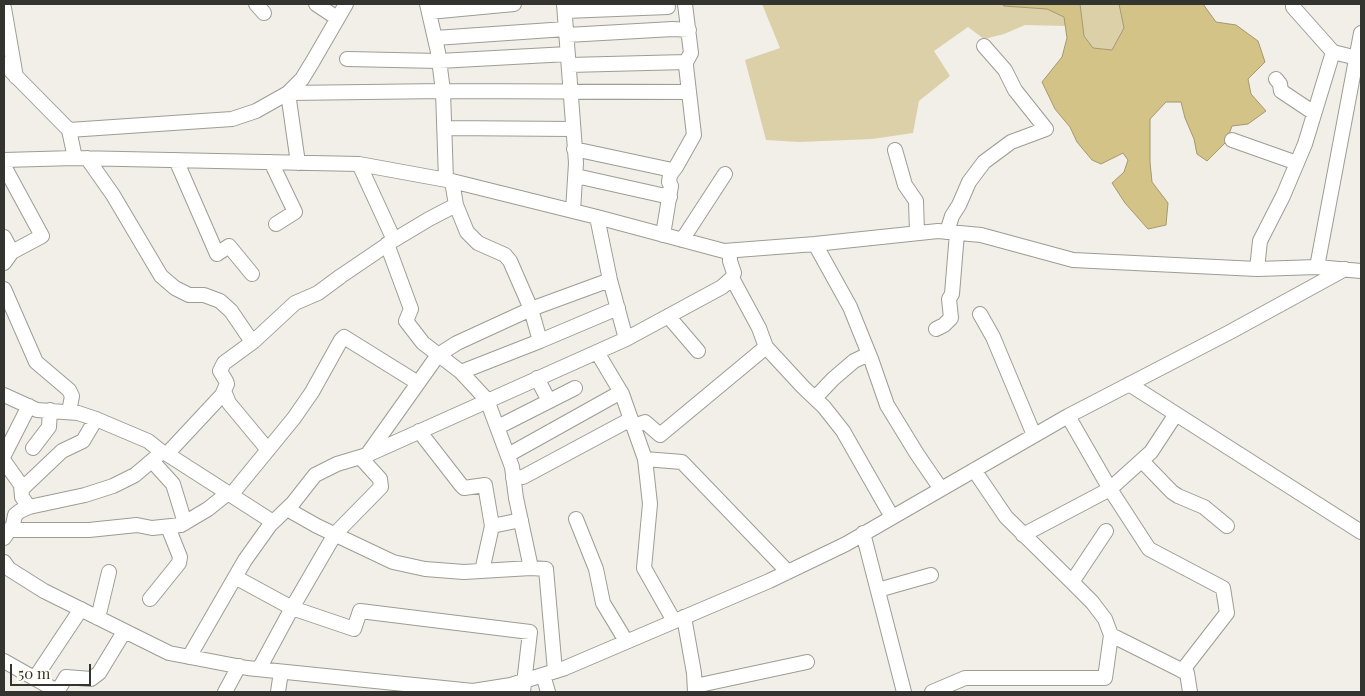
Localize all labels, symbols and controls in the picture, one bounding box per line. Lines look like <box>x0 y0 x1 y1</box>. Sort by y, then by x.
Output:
scale bar <box>12 654 94 686</box>
text: 50 m <box>18 663 50 683</box>

